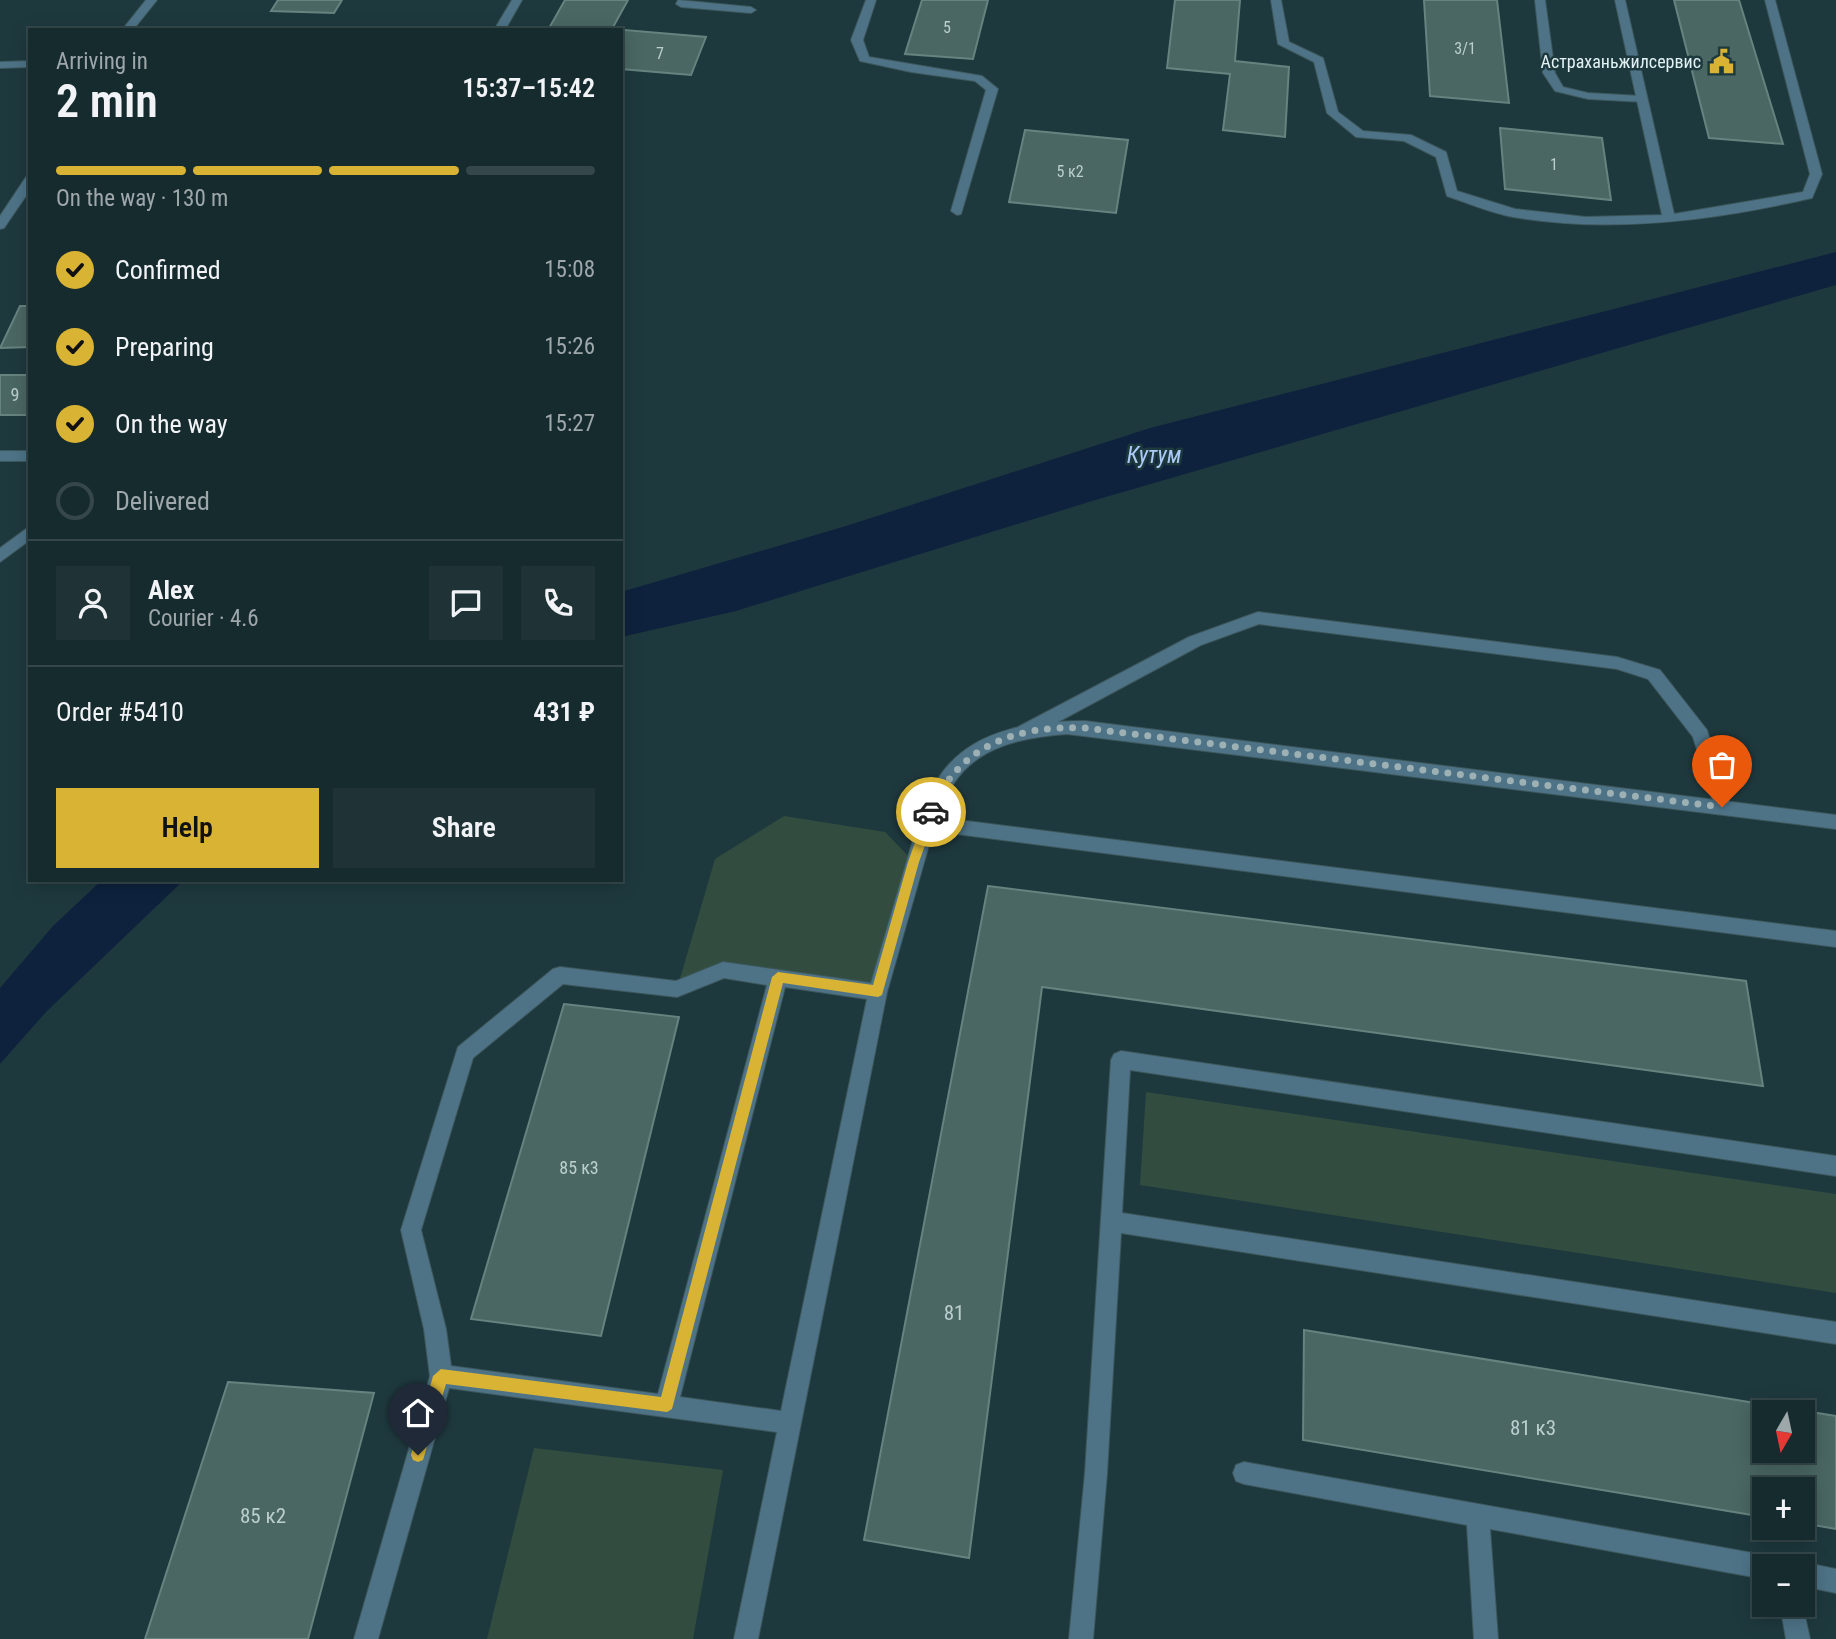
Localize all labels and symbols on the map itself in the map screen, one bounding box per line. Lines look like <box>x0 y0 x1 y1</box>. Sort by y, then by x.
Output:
house number: 5 <box>943 18 951 37</box>
house number: 3/1 <box>1454 39 1476 58</box>
house number: 7 <box>656 44 664 63</box>
public building icon: Астраханьжилсервис <box>1707 48 1735 76</box>
place label: Астраханьжилсервис <box>1541 51 1701 72</box>
house number: 1 <box>1550 155 1558 174</box>
house number: 5 к2 <box>1056 162 1084 181</box>
house number: 9 <box>11 384 19 405</box>
water label: Кутум <box>1127 442 1181 469</box>
pin <box>1692 735 1752 807</box>
courier <box>896 777 966 847</box>
house number: 85 к3 <box>559 1157 599 1178</box>
house number: 81 <box>944 1301 964 1325</box>
pin <box>388 1383 448 1455</box>
north arrow <box>1752 1400 1815 1463</box>
house number: 81 к3 <box>1510 1416 1556 1440</box>
house number: 85 к2 <box>240 1504 286 1528</box>

